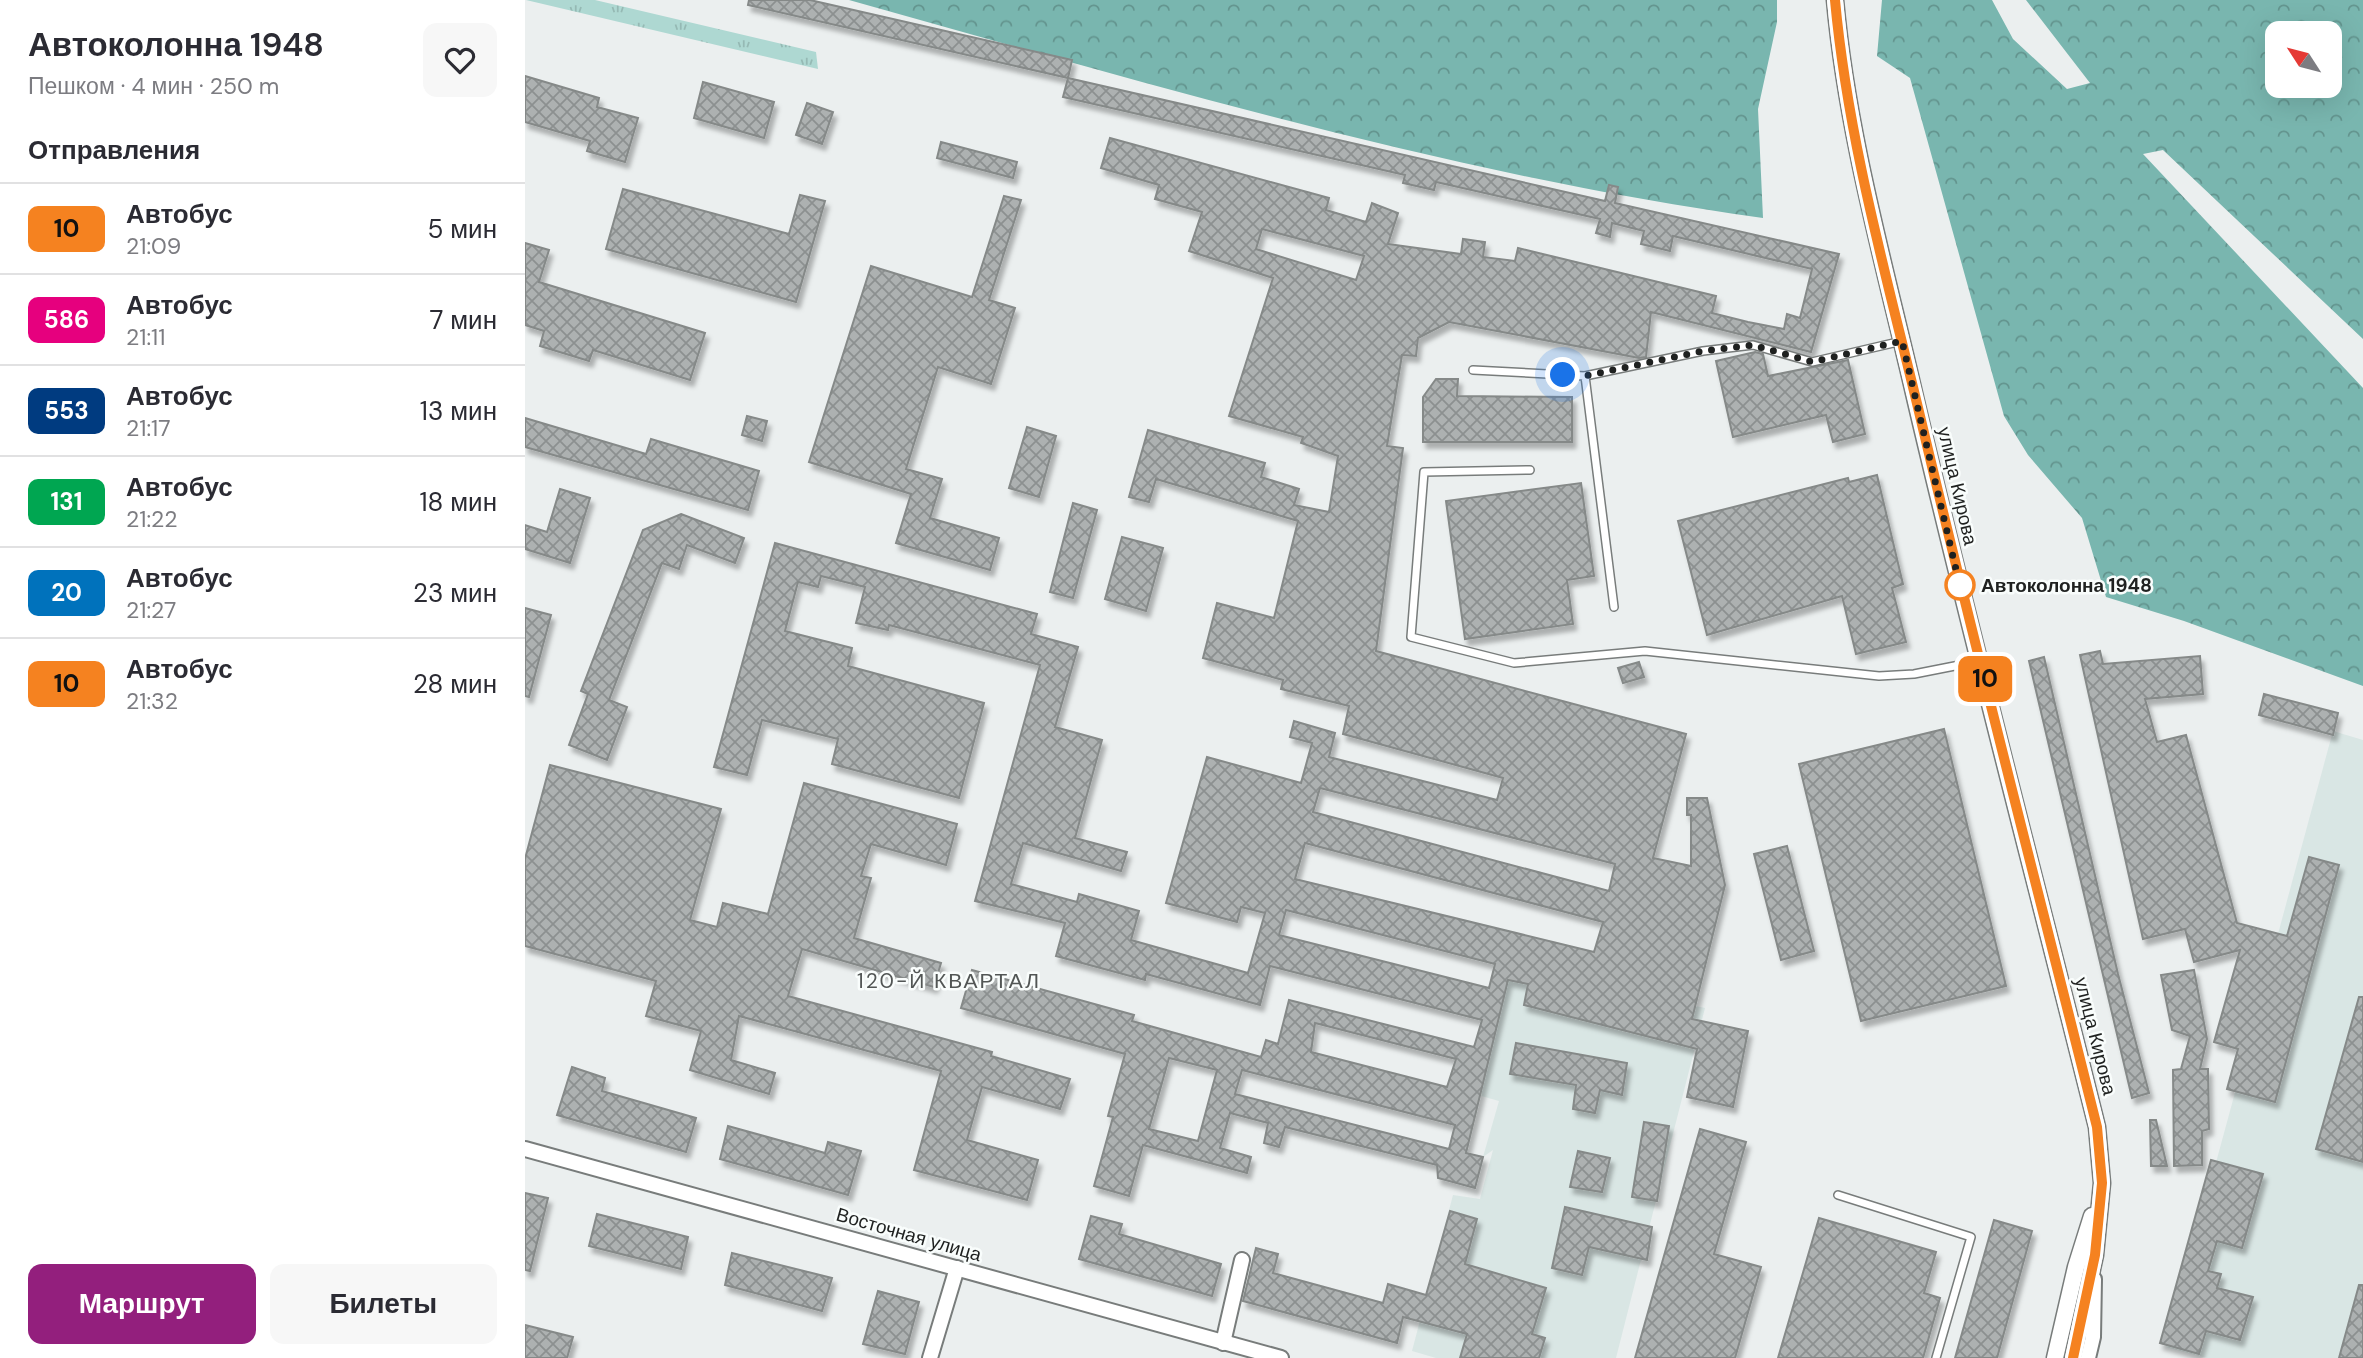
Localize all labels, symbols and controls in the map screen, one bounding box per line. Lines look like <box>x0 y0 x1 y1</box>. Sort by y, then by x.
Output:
north arrow <box>2265 21 2341 98</box>
map controls <box>2265 21 2342 98</box>
text: Автоколонна 1948 <box>28 23 324 66</box>
button: heart <box>423 23 497 97</box>
text: Пешком · 4 мин · 250 m <box>28 71 279 101</box>
text: Отправления <box>28 133 200 167</box>
text: Автобус <box>126 197 233 231</box>
text: 5 мин <box>427 212 497 246</box>
text: 10 <box>54 213 79 244</box>
text: 21:09 <box>126 231 181 261</box>
text: Автобус <box>126 288 233 322</box>
text: 7 мин <box>429 303 497 337</box>
text: 586 <box>44 304 89 335</box>
text: 21:11 <box>126 322 165 352</box>
your location <box>1545 357 1580 392</box>
text: Автобус <box>126 379 233 413</box>
text: 13 мин <box>420 394 497 428</box>
text: 553 <box>44 395 89 426</box>
text: 21:17 <box>126 413 171 443</box>
street label: улица Кирова <box>1932 425 1983 548</box>
text: Автобус <box>126 470 233 504</box>
text: 18 мин <box>419 485 497 519</box>
text: 131 <box>51 486 82 517</box>
text: 21:22 <box>126 504 178 534</box>
text: Автобус <box>126 561 233 595</box>
marker: Автоколонна 1948 <box>1945 570 1975 600</box>
place label: Автоколонна 1948 <box>1981 573 2152 598</box>
text: 23 мин <box>413 576 497 610</box>
text: 20 <box>51 577 82 608</box>
text: 21:27 <box>126 595 176 625</box>
text: Автобус <box>126 652 233 686</box>
line badge: 10 <box>1953 656 2017 702</box>
text: 10 <box>1972 663 1998 694</box>
text: 28 мин <box>413 667 497 701</box>
text: 10 <box>54 668 79 699</box>
text: 21:32 <box>126 686 178 716</box>
district label: 120-Й КВАРТАЛ <box>857 967 1041 995</box>
street label: улица Кирова <box>2069 975 2122 1098</box>
street label: Восточная улица <box>833 1202 985 1267</box>
button: Маршрут <box>28 1264 256 1344</box>
button: Билеты <box>270 1264 497 1344</box>

